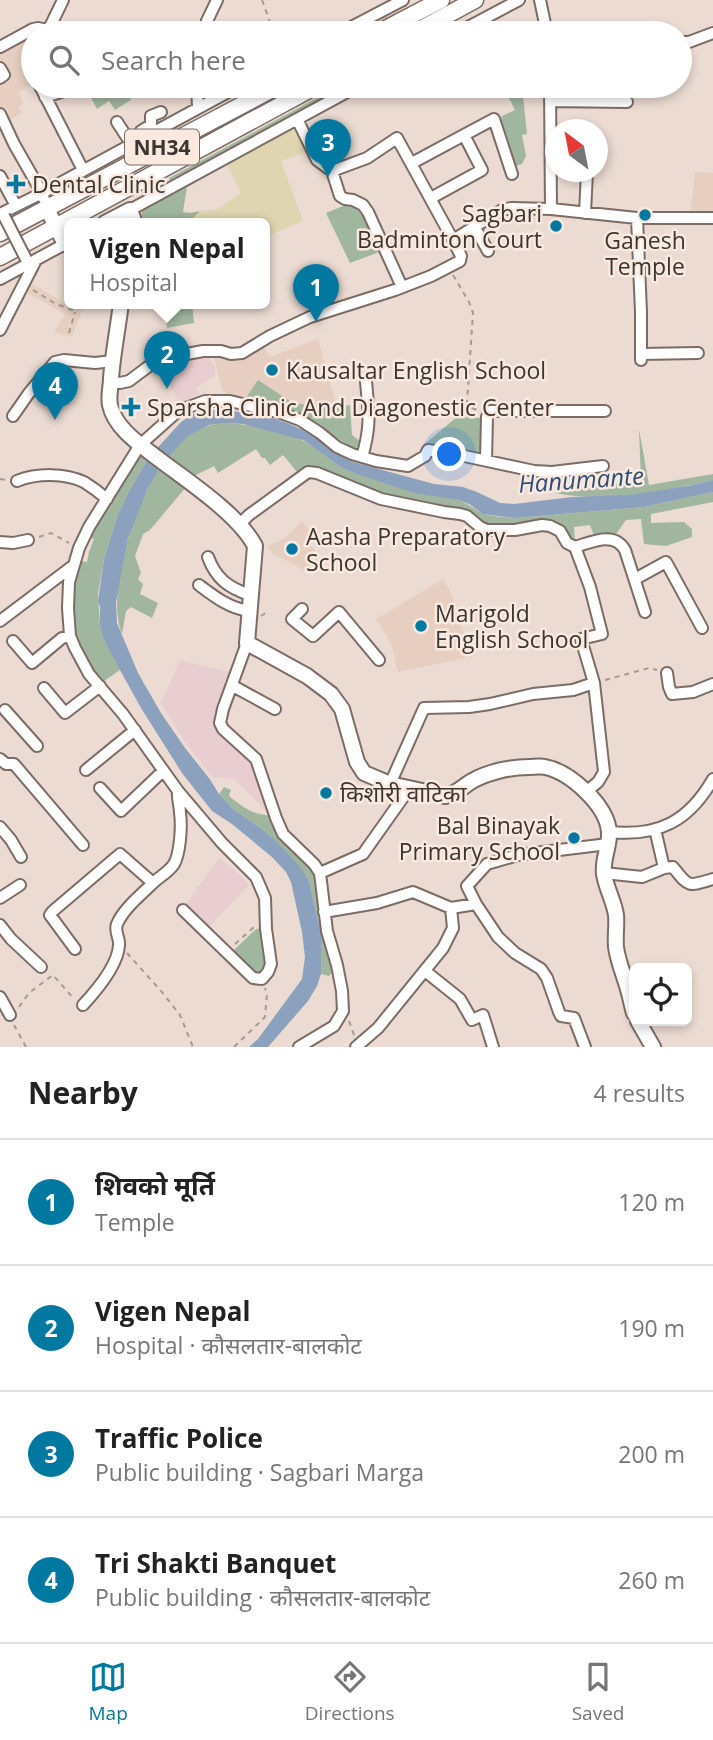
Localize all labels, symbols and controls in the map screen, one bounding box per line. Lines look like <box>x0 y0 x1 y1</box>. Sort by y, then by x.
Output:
search box <box>21 21 692 98</box>
icon: search <box>45 41 83 79</box>
text: Search here <box>101 42 246 78</box>
pin: 3 <box>305 119 351 177</box>
north arrow <box>545 119 608 182</box>
road number: NH34 <box>125 130 199 164</box>
place label: Dental Clinic <box>32 168 166 200</box>
marker: Dental Clinic <box>6 174 26 194</box>
place label: Sagbari Badminton Court <box>357 197 542 255</box>
marker: Ganesh Temple <box>637 207 653 223</box>
popup <box>64 218 270 309</box>
marker: Sagbari Badminton Court <box>548 218 564 234</box>
place label: Ganesh Temple <box>604 224 686 282</box>
text: Vigen Nepal <box>89 230 245 266</box>
pin: 1 <box>293 264 339 322</box>
text: Hospital <box>89 266 178 298</box>
pin: 2 <box>144 331 190 389</box>
place label: Kausaltar English School <box>286 354 546 386</box>
pin: 4 <box>32 362 78 420</box>
marker: Kausaltar English School <box>264 362 280 378</box>
place label: Sparsha Clinic And Diagonestic Center <box>147 391 555 423</box>
marker: Sparsha Clinic And Diagonestic Center <box>121 397 141 417</box>
your location <box>432 437 466 471</box>
water label: Hanumante <box>517 458 645 500</box>
place label: Aasha Preparatory School <box>306 520 506 578</box>
marker: Aasha Preparatory School <box>284 541 300 557</box>
place label: Marigold English School <box>435 597 588 655</box>
marker: Marigold English School <box>413 618 429 634</box>
place label: किशोरी वाटिका <box>340 777 468 809</box>
marker: किशोरी वाटिका <box>318 785 334 801</box>
place label: Bal Binayak Primary School <box>399 809 560 867</box>
marker: Bal Binayak Primary School <box>566 830 582 846</box>
map controls <box>629 963 692 1026</box>
button: locate <box>629 963 692 1026</box>
text: Nearby <box>28 1072 138 1113</box>
text: 4 results <box>594 1077 685 1109</box>
text: शिवको मूर्ति <box>95 1167 215 1203</box>
text: 1 <box>44 1186 58 1218</box>
text: 120 m <box>618 1186 685 1218</box>
text: Temple <box>95 1206 175 1238</box>
text: Vigen Nepal <box>95 1293 250 1329</box>
text: 2 <box>44 1312 58 1344</box>
text: 190 m <box>618 1312 685 1344</box>
text: Hospital · कौसलतार-बालकोट <box>95 1329 362 1361</box>
text: Traffic Police <box>95 1420 263 1456</box>
text: 3 <box>44 1438 58 1470</box>
text: 200 m <box>618 1438 685 1470</box>
text: Public building · Sagbari Marga <box>95 1456 424 1488</box>
text: Tri Shakti Banquet <box>95 1545 336 1581</box>
text: 4 <box>44 1564 58 1596</box>
text: 260 m <box>618 1564 685 1596</box>
text: Public building · कौसलतार-बालकोट <box>95 1581 430 1613</box>
tab: Map <box>89 1658 128 1726</box>
tab: Directions <box>305 1658 395 1726</box>
tab: Saved <box>572 1658 624 1726</box>

